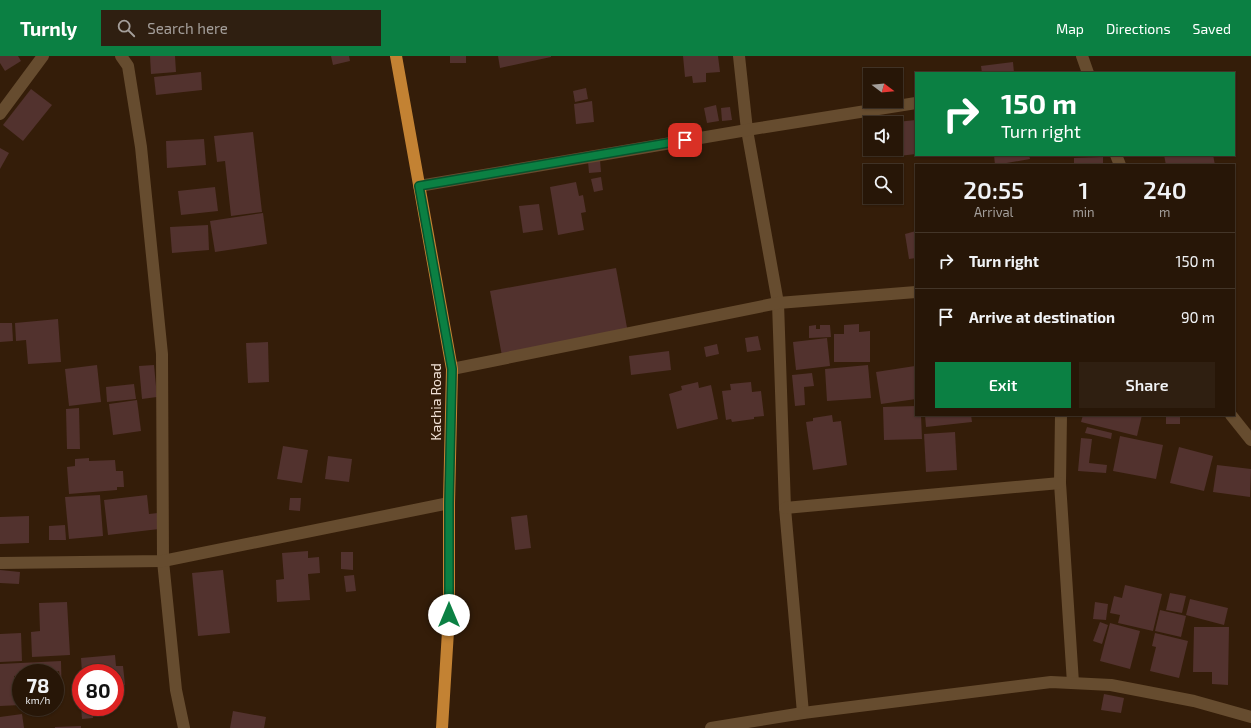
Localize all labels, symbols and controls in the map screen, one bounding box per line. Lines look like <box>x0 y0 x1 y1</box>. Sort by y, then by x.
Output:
search box <box>101 10 381 46</box>
text: Turnly <box>20 17 77 40</box>
icon: search <box>115 17 137 39</box>
text: Search here <box>147 19 228 37</box>
text: Map <box>1056 20 1084 37</box>
text: Directions <box>1106 20 1171 37</box>
text: Saved <box>1193 20 1231 37</box>
north arrow <box>863 68 903 108</box>
map controls <box>863 68 903 204</box>
text: 150 m <box>1001 86 1077 120</box>
icon: right <box>935 88 987 140</box>
button: sound <box>863 116 903 156</box>
text: Turn right <box>1001 120 1081 142</box>
pin <box>668 123 702 157</box>
icon: arrive <box>674 129 696 151</box>
button: search <box>863 164 903 204</box>
text: 20:55 <box>963 175 1024 204</box>
text: 1 <box>1078 175 1089 204</box>
text: 240 <box>1143 175 1187 204</box>
text: Arrival <box>974 204 1013 220</box>
text: min <box>1072 204 1095 220</box>
text: m <box>1159 204 1170 220</box>
icon: right <box>935 250 957 272</box>
text: Turn right <box>969 252 1039 270</box>
text: 150 m <box>1175 252 1215 270</box>
icon: arrive <box>935 306 957 328</box>
text: Arrive at destination <box>969 308 1115 326</box>
text: 90 m <box>1181 308 1215 326</box>
button: Exit <box>935 362 1071 408</box>
button: Share <box>1079 362 1215 408</box>
street label: Kachia Road <box>427 363 444 441</box>
position arrow <box>428 594 470 636</box>
speed limit sign: 80 <box>72 664 124 716</box>
text: 78 <box>26 673 50 697</box>
text: km/h <box>26 694 50 706</box>

